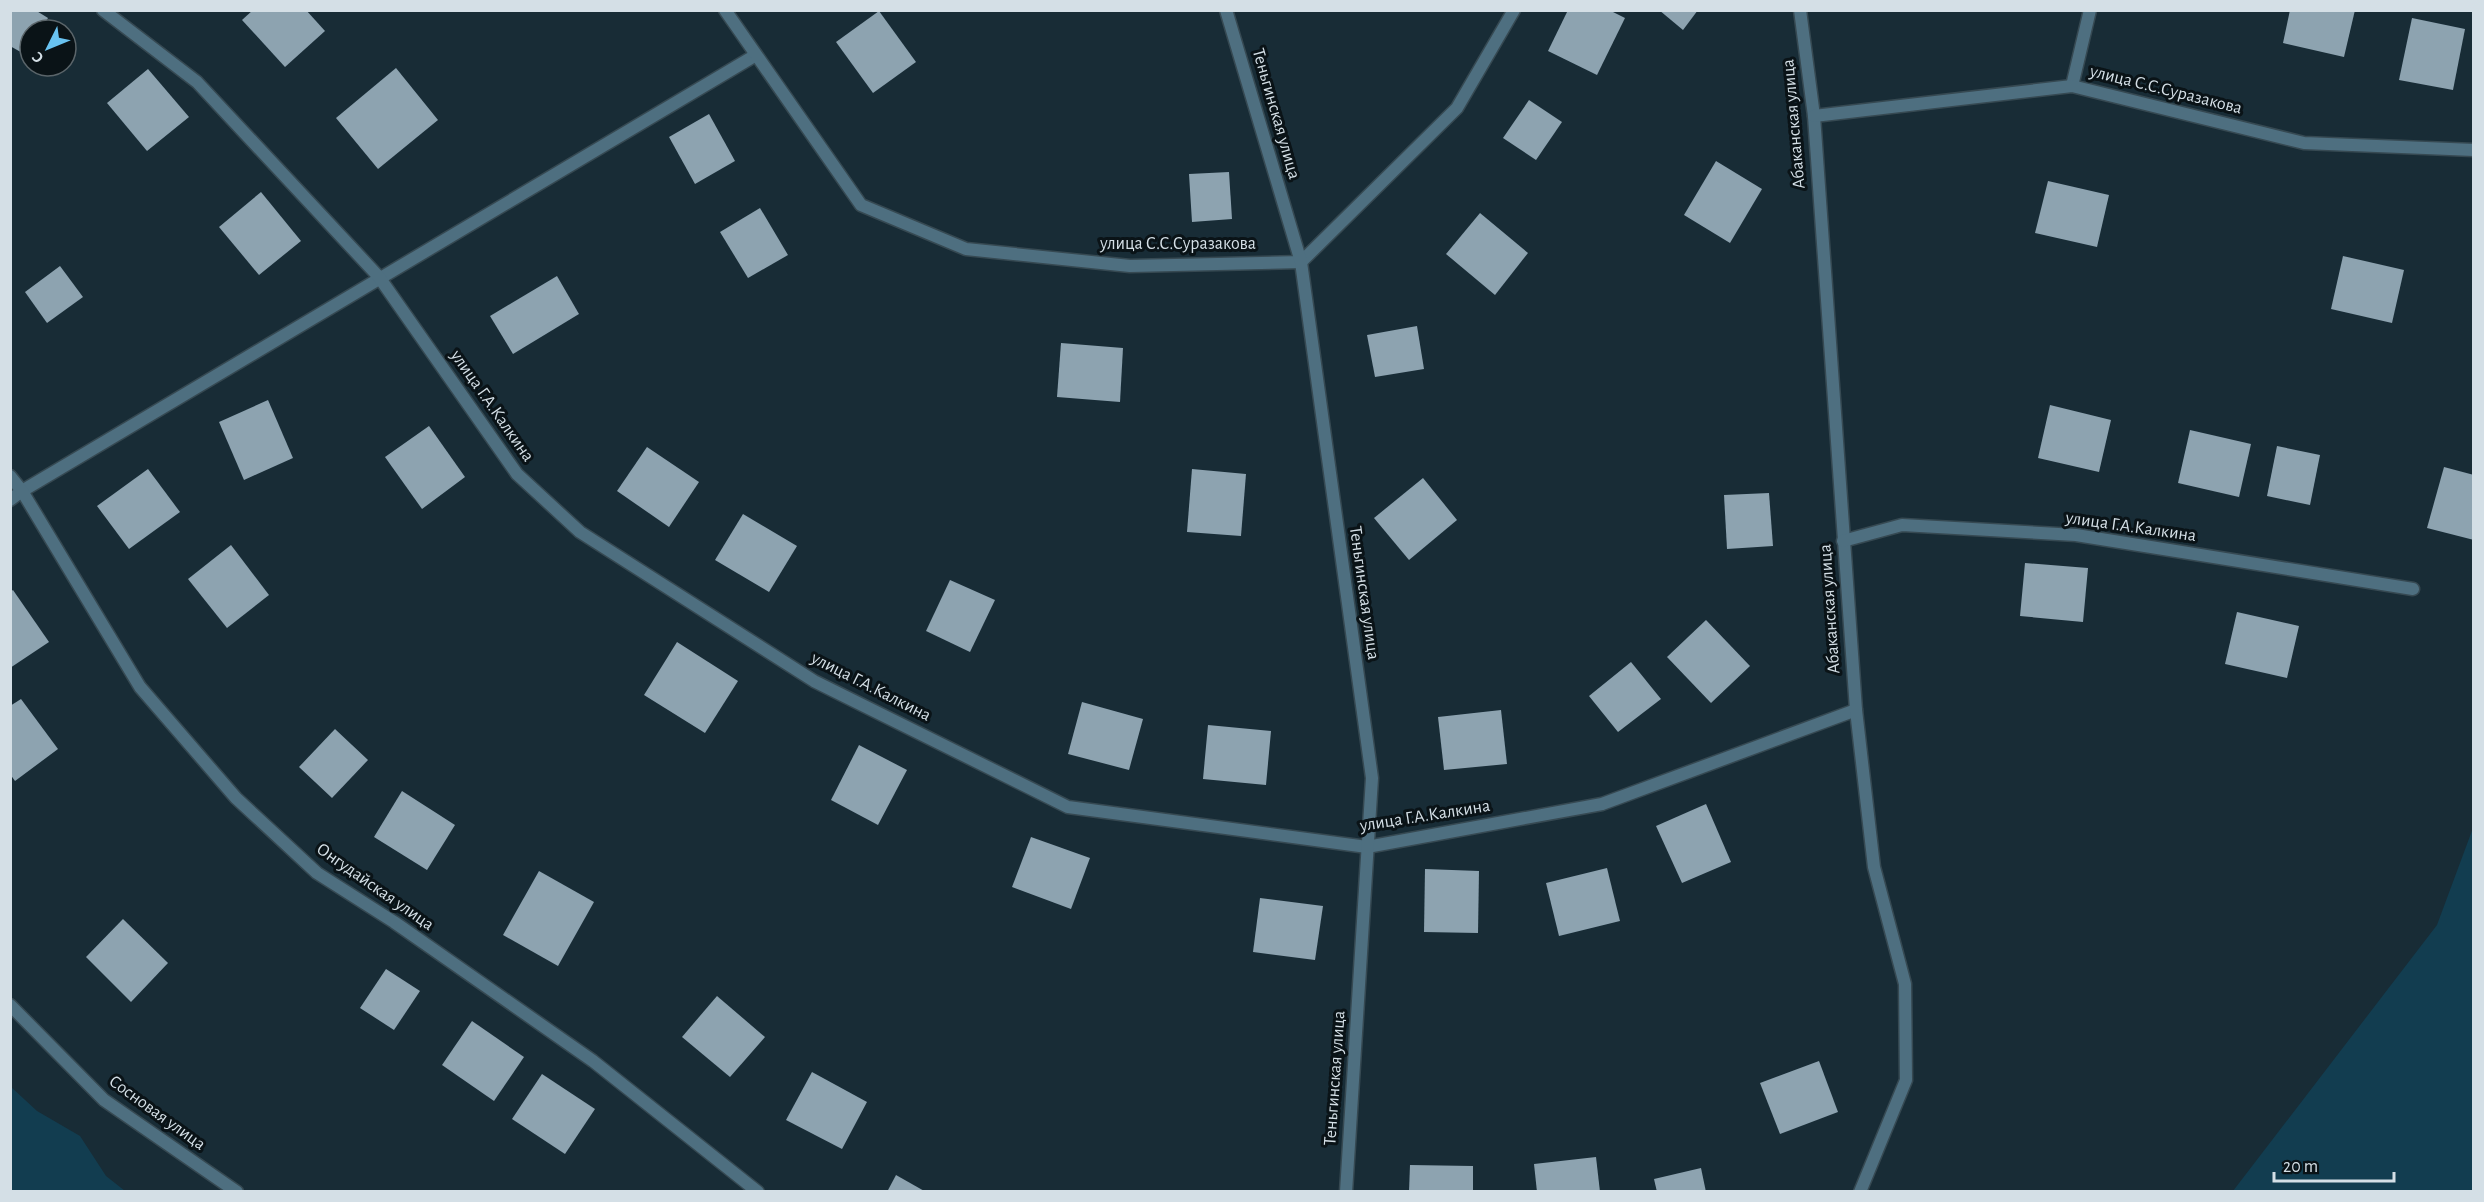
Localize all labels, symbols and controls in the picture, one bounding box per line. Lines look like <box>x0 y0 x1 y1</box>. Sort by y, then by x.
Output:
north arrow <box>18 18 78 78</box>
street label: Теньгинская улица <box>1249 47 1303 181</box>
text: С <box>29 49 47 66</box>
street label: Абаканская улица <box>1778 58 1809 190</box>
street label: улица С.С.Суразакова <box>2087 62 2244 118</box>
street label: улица С.С.Суразакова <box>1099 235 1256 253</box>
street label: улица Г.А.Калкина <box>446 346 537 465</box>
street label: улица Г.А.Калкина <box>2064 509 2197 545</box>
street label: Теньгинская улица <box>1346 525 1382 661</box>
street label: Абаканская улица <box>1815 543 1844 675</box>
street label: улица Г.А.Калкина <box>807 649 934 725</box>
street label: улица Г.А.Калкина <box>1358 797 1491 835</box>
street label: Онгудайская улица <box>313 840 437 934</box>
street label: Теньгинская улица <box>1321 1010 1349 1146</box>
street label: Сосновая улица <box>105 1072 209 1154</box>
scale bar <box>2274 1145 2394 1183</box>
text: 20 m <box>2283 1158 2318 1176</box>

